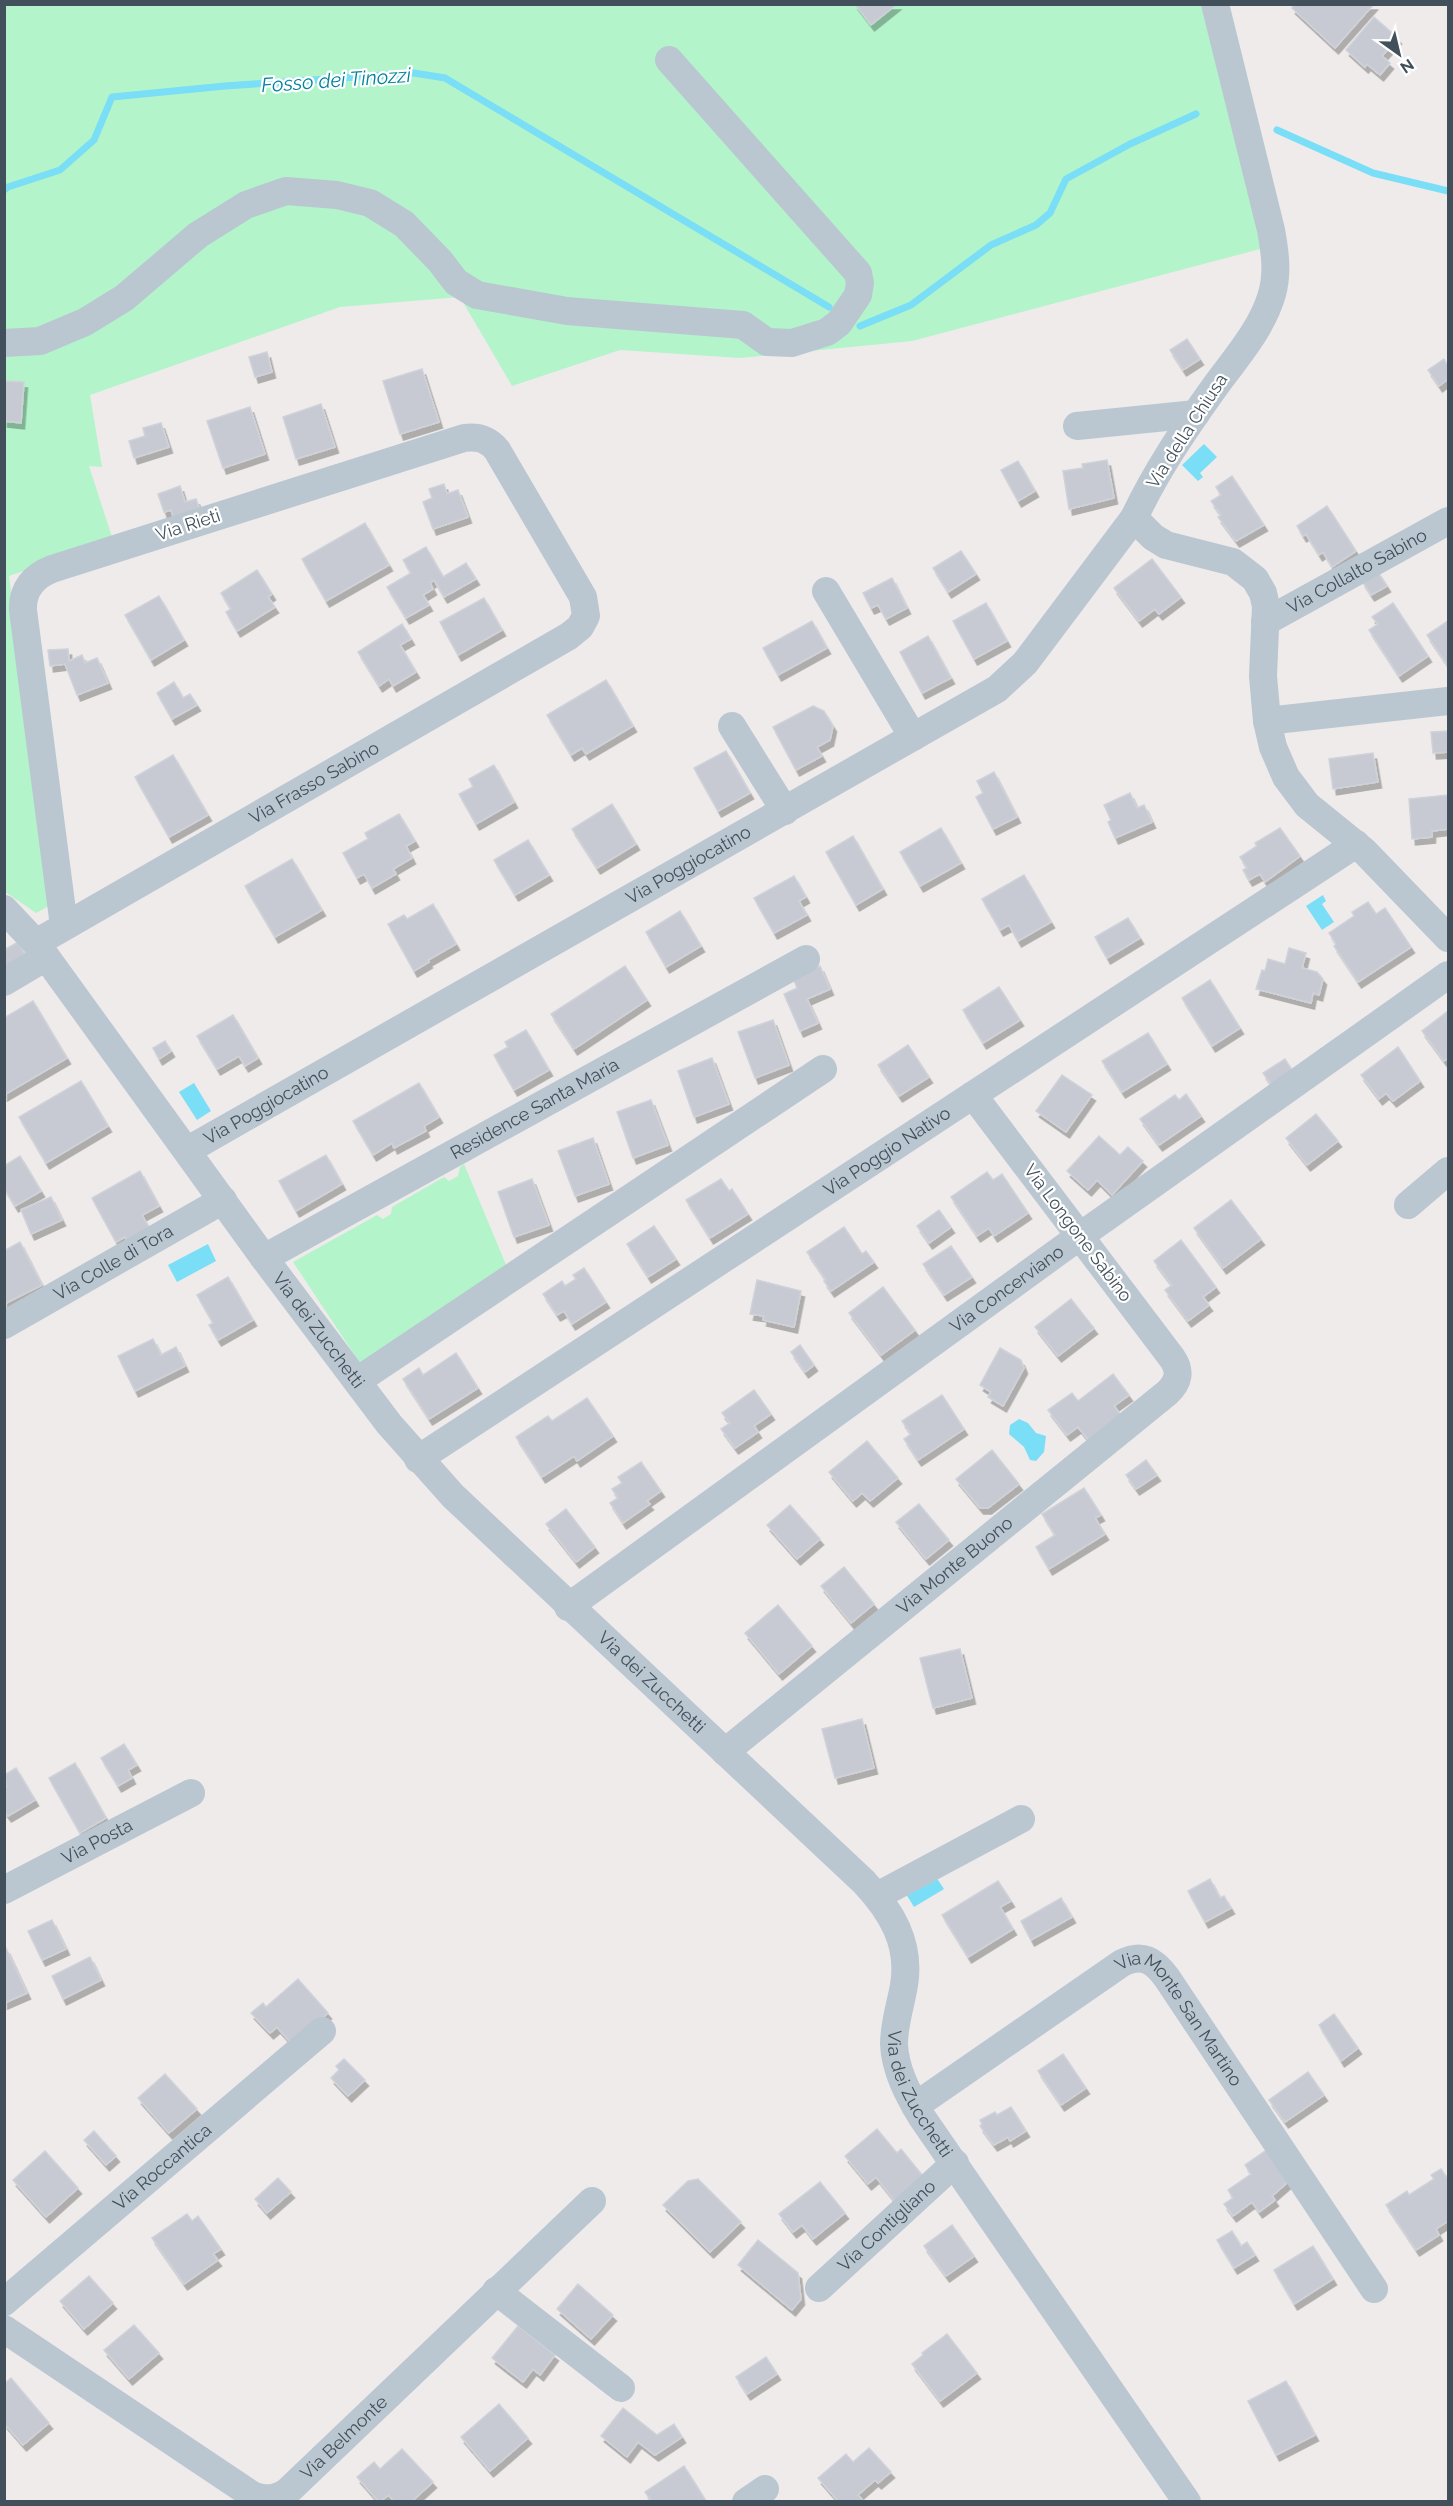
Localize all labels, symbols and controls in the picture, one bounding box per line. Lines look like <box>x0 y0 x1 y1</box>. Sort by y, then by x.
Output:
north arrow <box>1369 24 1429 84</box>
text: N <box>1397 55 1417 77</box>
water label: Fosso dei Tinozzi <box>260 63 412 97</box>
street label: Via della Chiusa <box>1142 369 1231 492</box>
street label: Via Rieti <box>153 504 223 545</box>
street label: Via Collalto Sabino <box>1283 524 1430 618</box>
street label: Via Frasso Sabino <box>245 737 383 828</box>
street label: Via Poggiocatino <box>622 820 754 908</box>
street label: Residence Santa Maria <box>446 1053 622 1163</box>
street label: Via Poggiocatino <box>200 1061 332 1149</box>
street label: Via Poggio Nativo <box>820 1102 954 1200</box>
street label: Via Longone Sabino <box>1020 1160 1137 1306</box>
street label: Via Colle di Tora <box>50 1220 176 1304</box>
street label: Via Concerviano <box>946 1240 1068 1337</box>
street label: Via dei Zucchetti <box>269 1268 369 1392</box>
street label: Via Monte Buono <box>892 1512 1017 1618</box>
street label: Via dei Zucchetti <box>594 1627 710 1737</box>
street label: Via Posta <box>58 1814 136 1868</box>
street label: Via Monte San Martino <box>1111 1947 1247 2090</box>
street label: Via dei Zucchetti <box>884 2029 957 2161</box>
street label: Via Roccantica <box>109 2119 215 2214</box>
street label: Via Contigliano <box>833 2175 940 2275</box>
street label: Via Belmonte <box>296 2391 392 2483</box>

